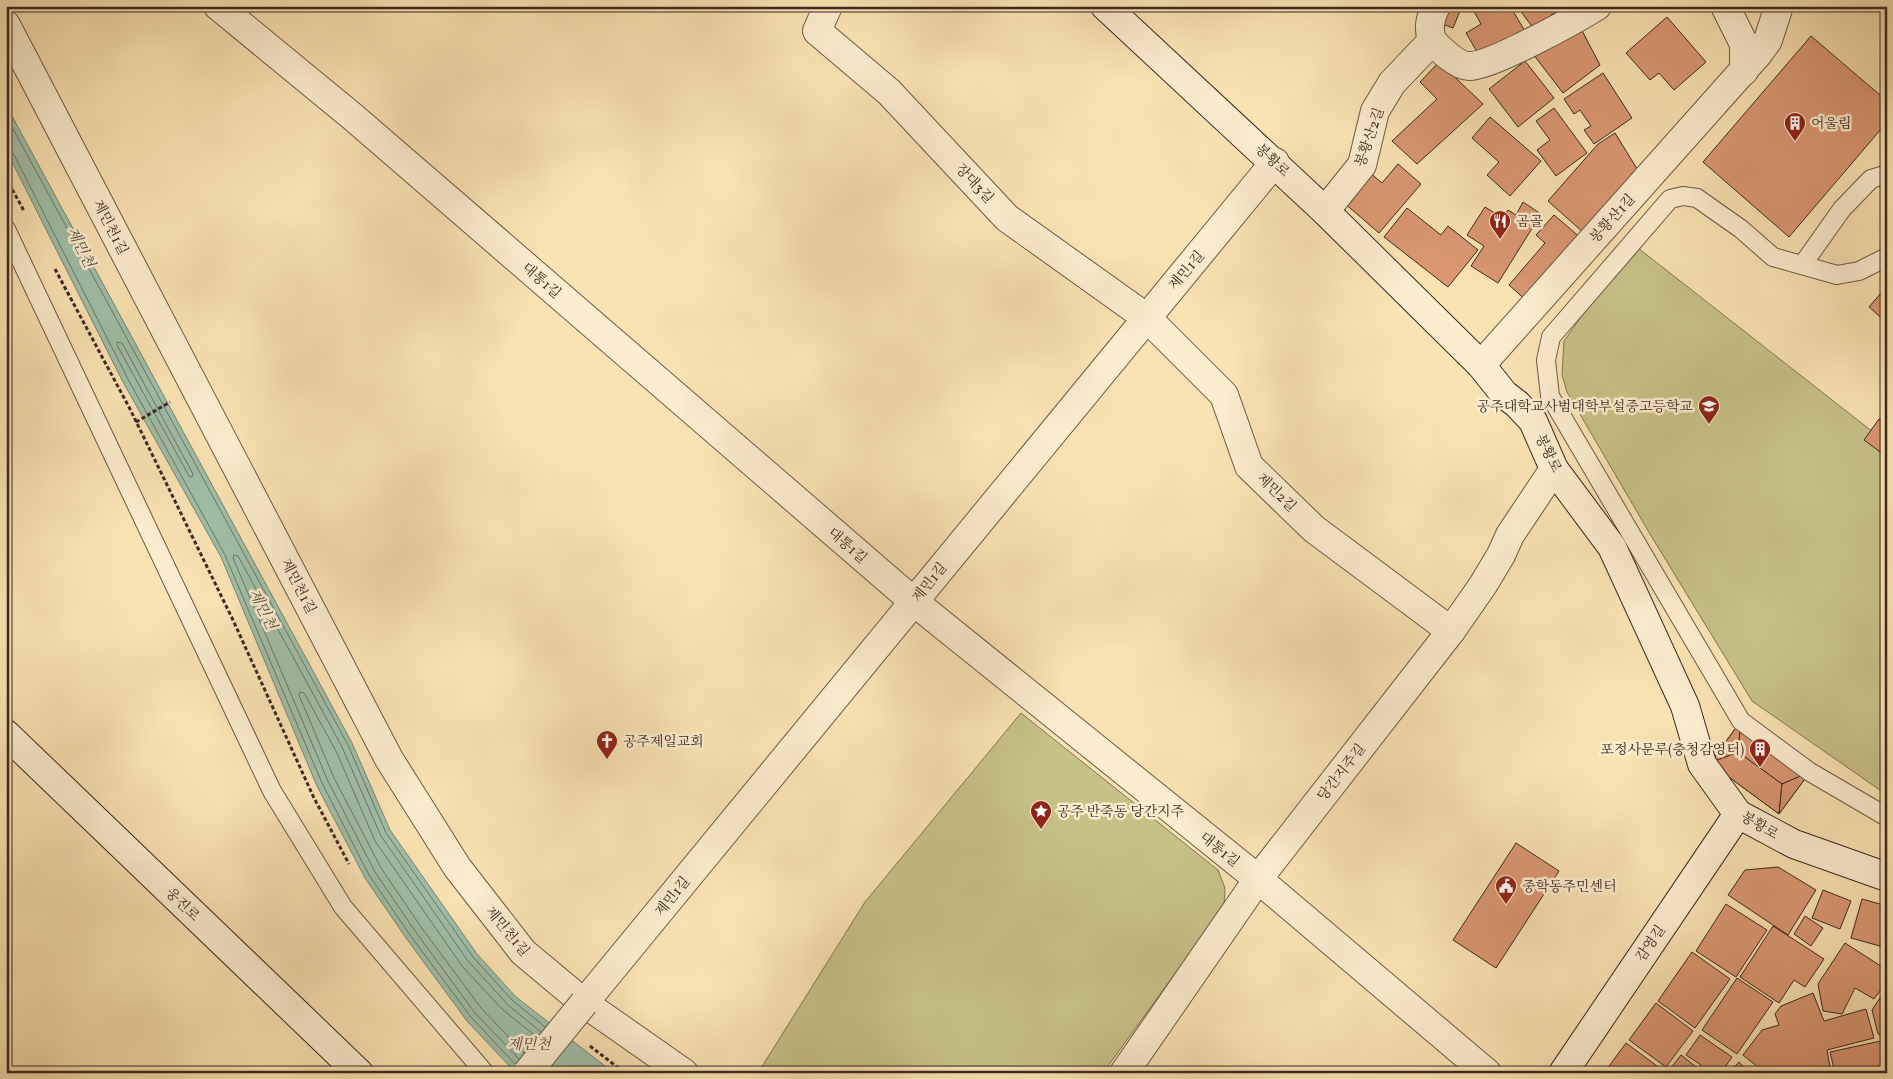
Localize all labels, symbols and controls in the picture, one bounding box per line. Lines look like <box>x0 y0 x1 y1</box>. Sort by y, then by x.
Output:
street label: 봉황산2길 <box>1351 105 1389 170</box>
building icon: 어울림 <box>1783 111 1807 142</box>
place label: 어울림 <box>1811 115 1852 134</box>
street label: 봉황로 <box>1251 140 1294 182</box>
street label: 장대3길 <box>951 160 997 208</box>
street label: 봉황산1길 <box>1586 191 1640 247</box>
street label: 제민천1길 <box>88 197 132 259</box>
restaurant icon: 곰골 <box>1488 209 1512 240</box>
place label: 곰골 <box>1516 213 1544 232</box>
water label: 제민천 <box>60 224 100 273</box>
street label: 제민1길 <box>1165 247 1209 295</box>
street label: 대통1길 <box>517 259 565 303</box>
school or university icon: 공주대학교사범대학부설중고등학교 <box>1697 394 1721 425</box>
place label: 공주대학교사범대학부설중고등학교 <box>1477 398 1693 417</box>
street label: 봉황로 <box>1530 431 1565 476</box>
street label: 제민2길 <box>1252 470 1300 517</box>
street label: 대통1길 <box>823 524 871 568</box>
street label: 제민천1길 <box>276 556 320 618</box>
street label: 제민1길 <box>908 559 952 607</box>
water label: 제민천 <box>242 586 282 635</box>
church icon: 공주제일교회 <box>595 729 619 760</box>
place label: 공주제일교회 <box>623 733 704 752</box>
building icon: 포정사문루(충청감영터) <box>1748 737 1772 768</box>
street label: 당간지주길 <box>1314 740 1370 805</box>
place label: 포정사문루(충청감영터) <box>1601 741 1744 760</box>
place icon: 공주 반죽동 당간지주 <box>1029 799 1053 830</box>
place label: 공주 반죽동 당간지주 <box>1057 803 1185 822</box>
street label: 봉황로 <box>1737 808 1782 845</box>
street label: 대통1길 <box>1195 828 1243 872</box>
street label: 제민1길 <box>651 873 695 921</box>
public building icon: 중학동주민센터 <box>1494 874 1518 905</box>
place label: 중학동주민센터 <box>1522 878 1617 897</box>
street label: 웅진로 <box>161 884 203 926</box>
street label: 제민천1길 <box>480 903 533 961</box>
street label: 감영길 <box>1632 922 1670 966</box>
water label: 제민천 <box>507 1035 552 1056</box>

